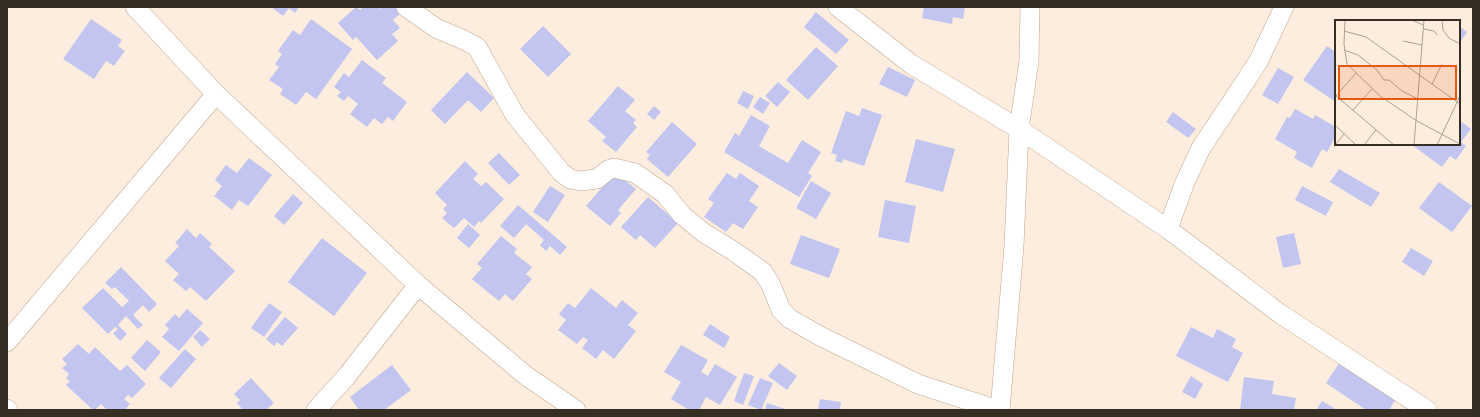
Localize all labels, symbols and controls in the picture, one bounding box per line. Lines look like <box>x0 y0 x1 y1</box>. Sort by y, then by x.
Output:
inset map <box>1335 20 1460 145</box>

